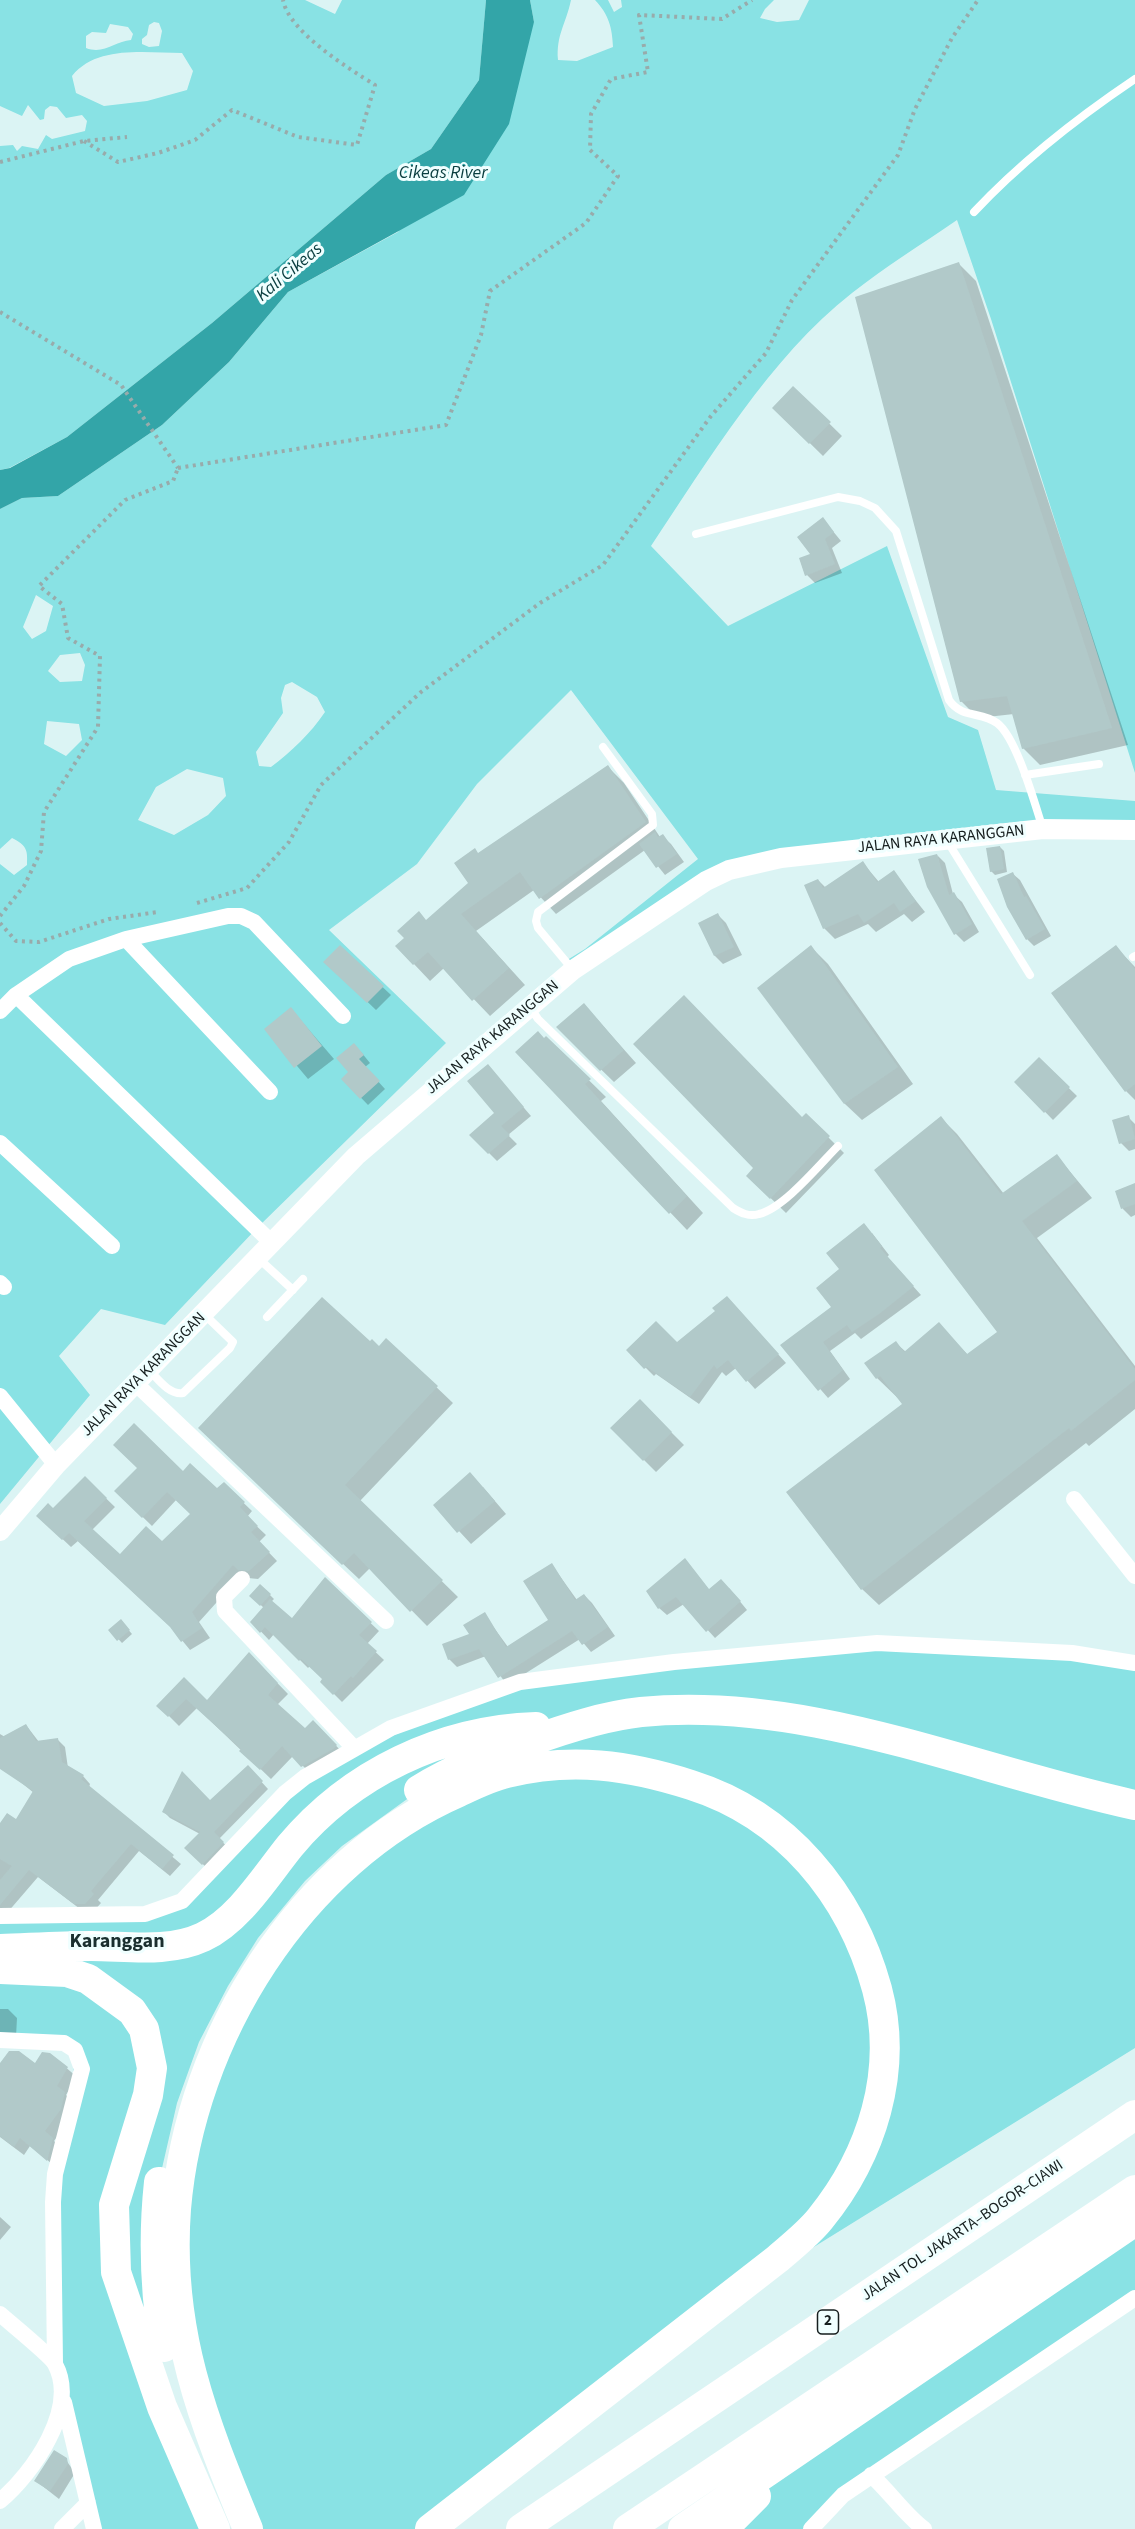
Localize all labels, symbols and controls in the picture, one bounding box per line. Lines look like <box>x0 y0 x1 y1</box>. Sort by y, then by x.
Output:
water label: Cikeas River <box>399 163 487 185</box>
water label: Kali Cikeas <box>253 239 327 307</box>
street label: JALAN RAYA KARANGGAN <box>857 822 1025 858</box>
street label: JALAN RAYA KARANGGAN <box>423 977 563 1099</box>
street label: JALAN RAYA KARANGGAN <box>78 1309 210 1441</box>
district label: Karanggan <box>69 1931 165 1955</box>
street label: JALAN TOL JAKARTA–BOGOR–CIAWI <box>858 2156 1068 2306</box>
road number: 2 <box>818 2310 838 2334</box>

